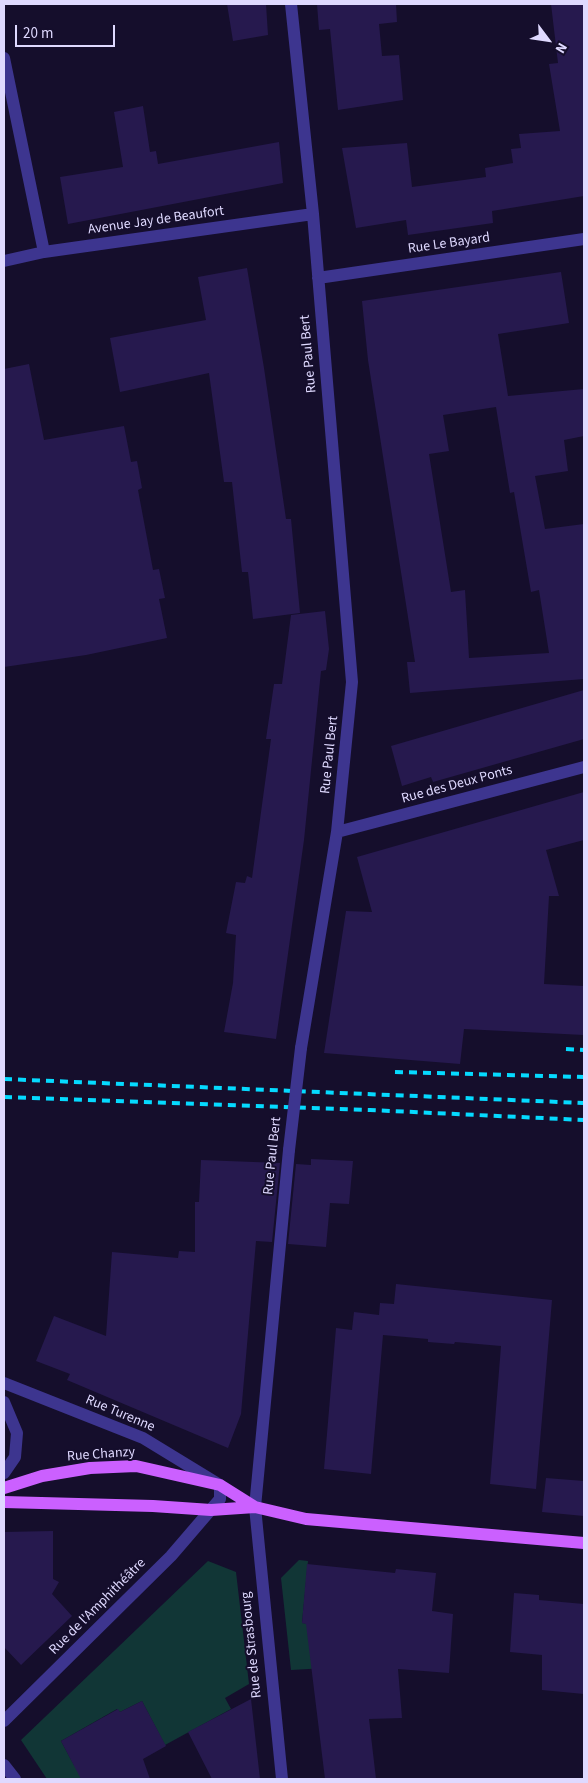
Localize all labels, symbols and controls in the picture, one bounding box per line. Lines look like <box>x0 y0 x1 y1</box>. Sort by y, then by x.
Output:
scale bar <box>18 15 118 47</box>
north arrow <box>523 15 573 65</box>
text: 20 m <box>23 23 53 44</box>
text: N <box>550 39 572 57</box>
street label: Avenue Jay de Beaufort <box>87 203 225 239</box>
street label: Rue Le Bayard <box>407 230 491 258</box>
street label: Rue Paul Bert <box>297 314 321 394</box>
street label: Rue Paul Bert <box>318 715 342 795</box>
street label: Rue des Deux Ponts <box>400 762 514 808</box>
street label: Rue Paul Bert <box>261 1116 285 1196</box>
street label: Rue Turenne <box>83 1392 157 1436</box>
street label: Rue Chanzy <box>66 1444 136 1466</box>
street label: Rue de l'Amphithéâtre <box>46 1555 150 1659</box>
street label: Rue de Strasbourg <box>238 1591 266 1699</box>

